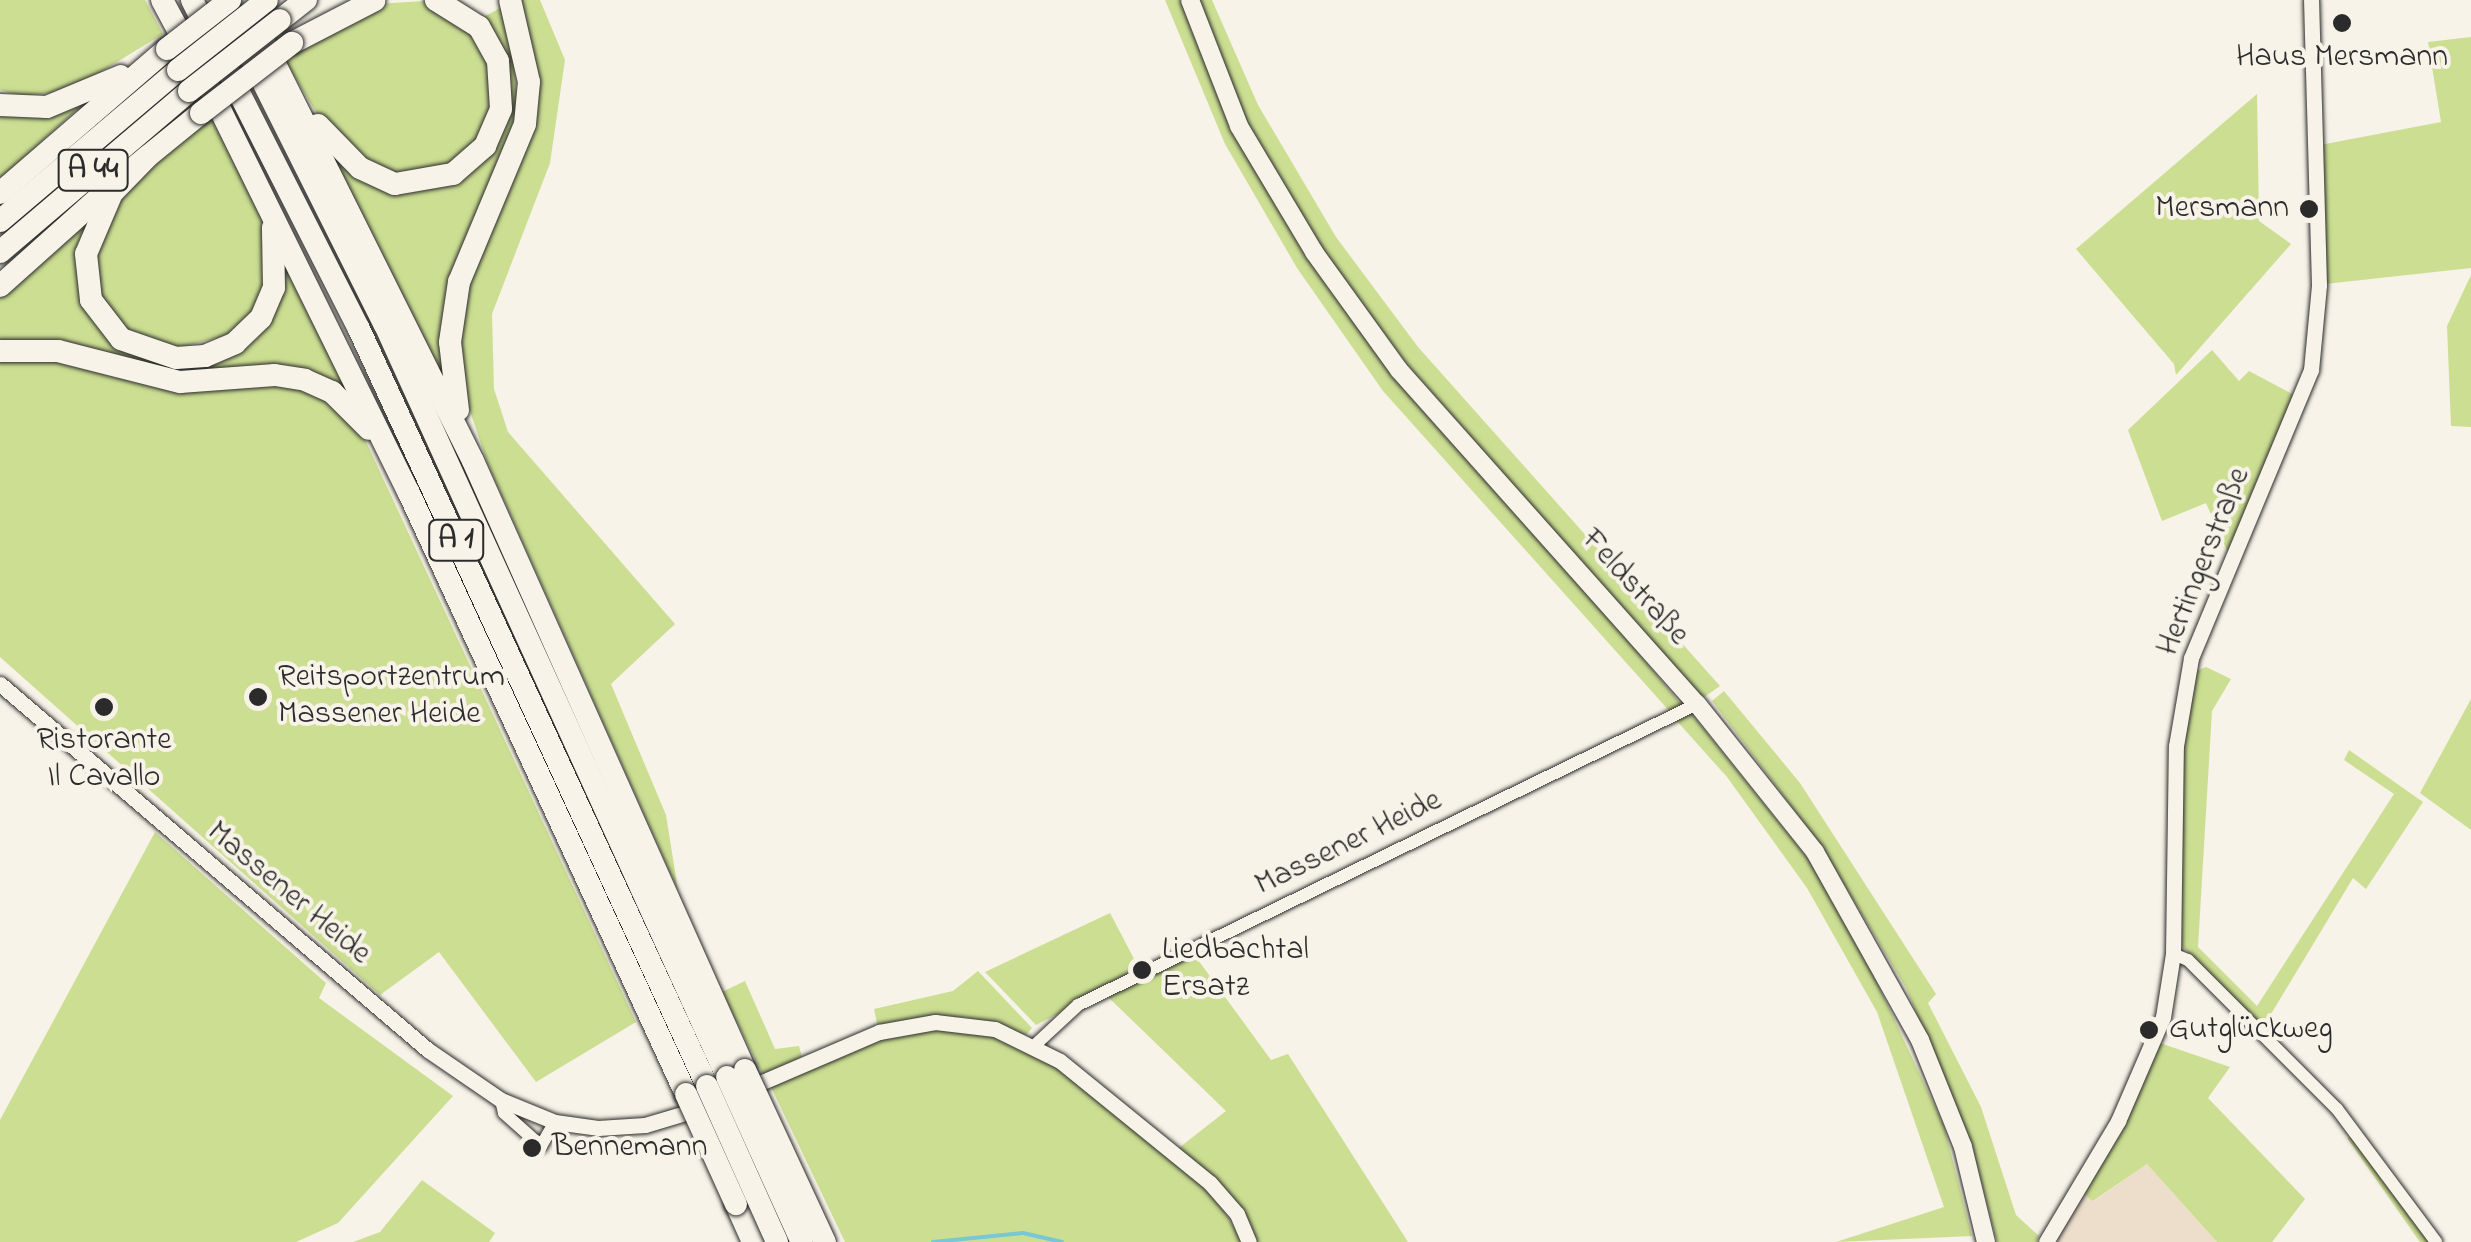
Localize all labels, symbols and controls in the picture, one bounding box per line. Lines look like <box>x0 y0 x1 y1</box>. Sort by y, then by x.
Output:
marker: Haus Mersmann <box>2331 12 2353 34</box>
place label: Haus Mersmann <box>2236 39 2448 77</box>
road number: A 44 <box>56 145 130 195</box>
place label: Mersmann <box>2155 190 2289 228</box>
marker: Mersmann <box>2298 198 2320 220</box>
street label: Hertingerstraße <box>2150 463 2260 661</box>
road number: A 1 <box>426 515 486 565</box>
street label: Feldstraße <box>1572 522 1696 654</box>
place label: Reitsportzentrum Massener Heide <box>278 660 505 735</box>
marker: Reitsportzentrum Massener Heide <box>247 686 269 708</box>
marker: Ristorante Il Cavallo <box>93 696 115 718</box>
place label: Ristorante Il Cavallo <box>36 723 172 798</box>
street label: Massener Heide <box>1250 782 1448 906</box>
street label: Massener Heide <box>198 814 378 974</box>
place label: Liedbachtal Ersatz <box>1162 933 1309 1008</box>
marker: Liedbachtal Ersatz <box>1131 959 1153 981</box>
place label: Gutglückweg <box>2169 1011 2333 1049</box>
marker: Gutglückweg <box>2138 1019 2160 1041</box>
place label: Bennemann <box>552 1129 707 1167</box>
marker: Bennemann <box>521 1137 543 1159</box>

